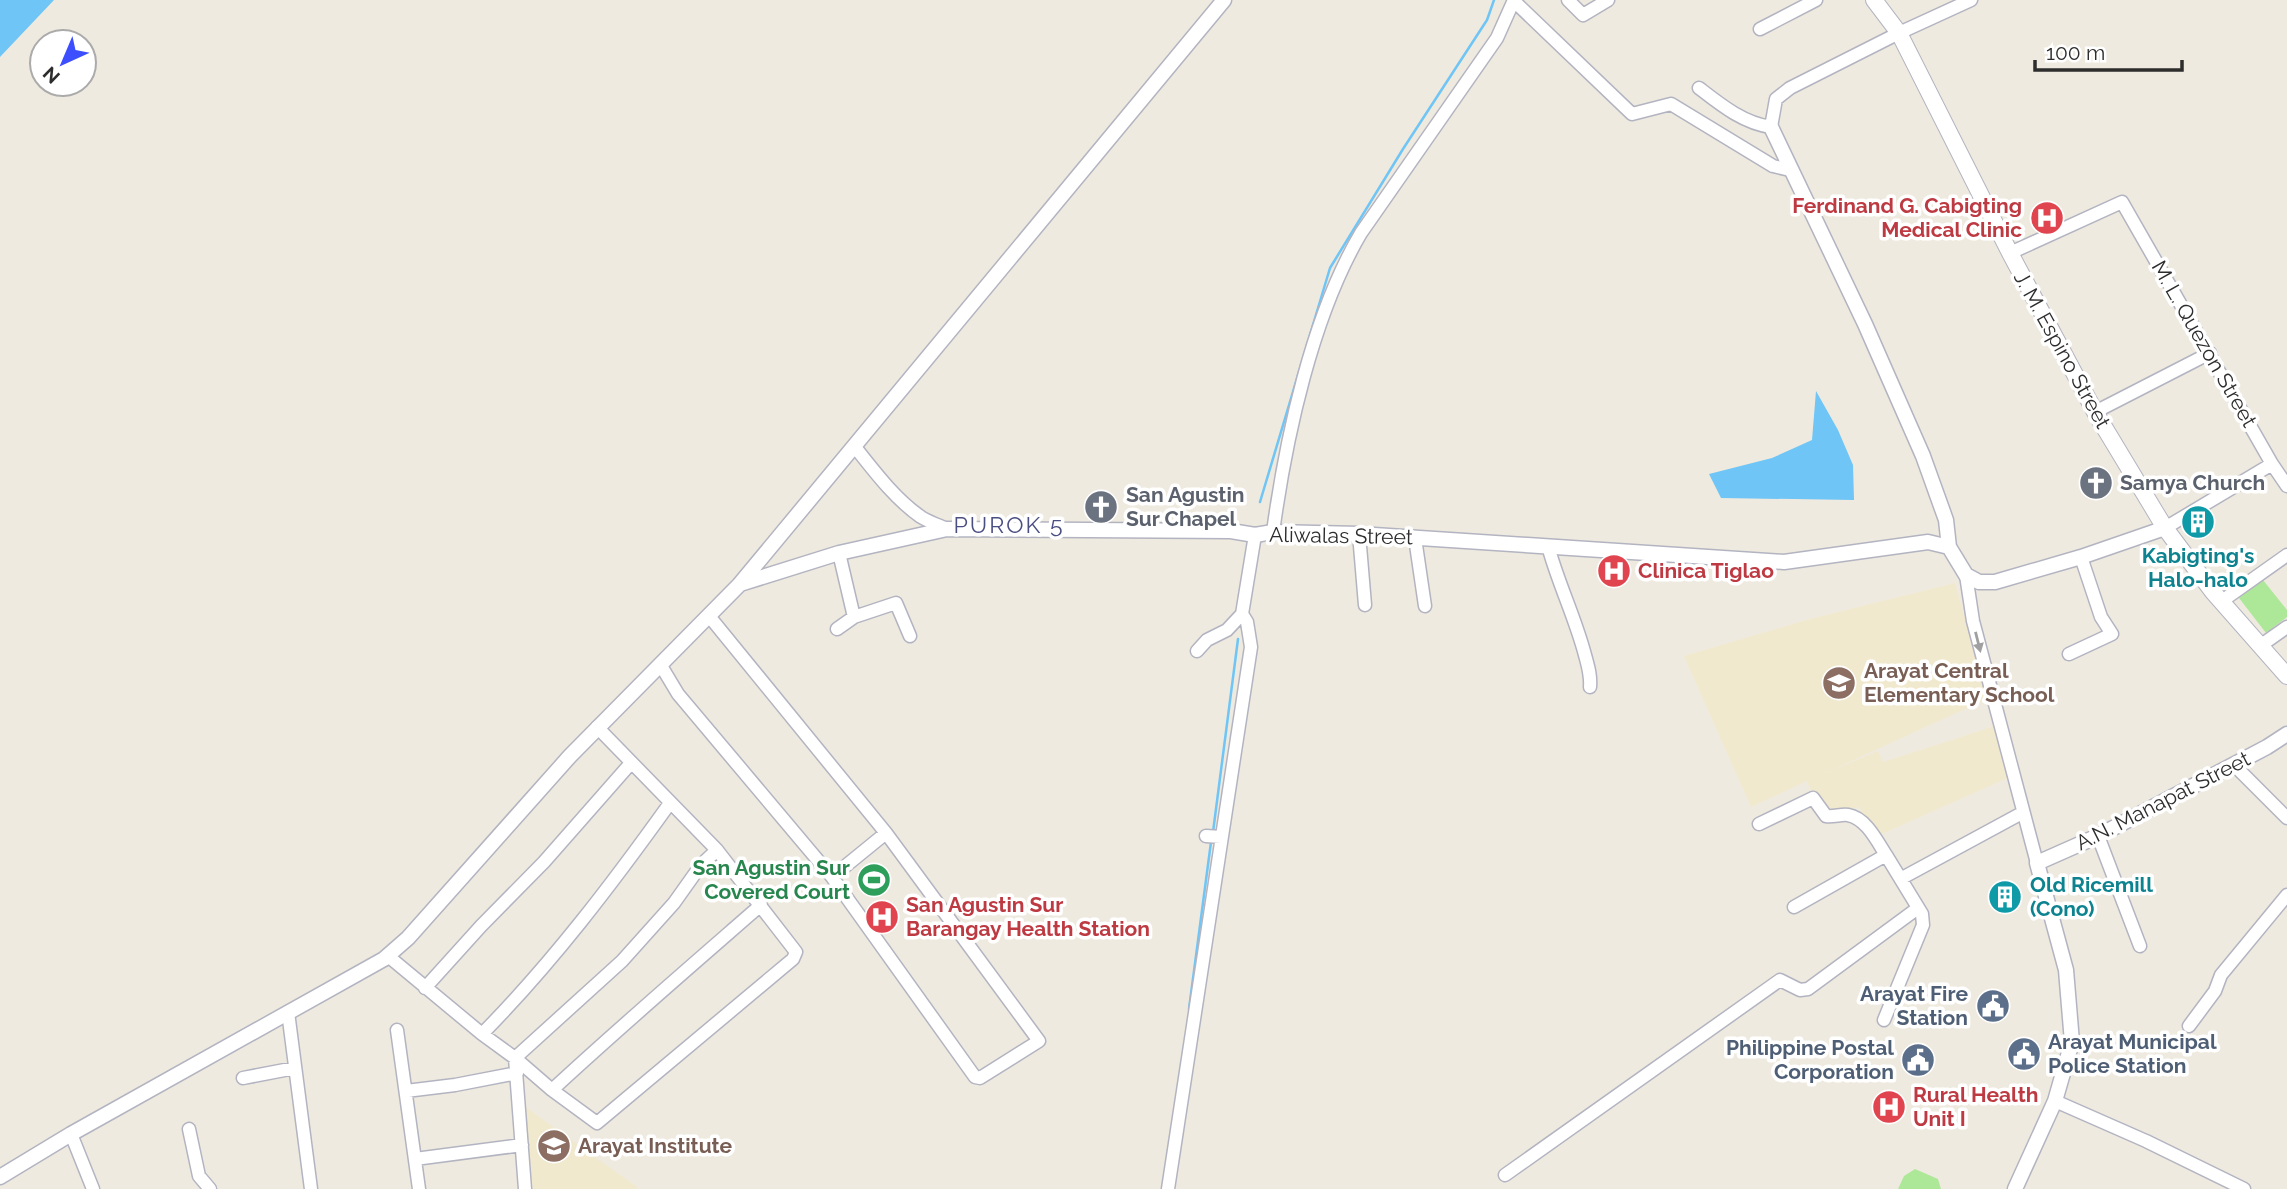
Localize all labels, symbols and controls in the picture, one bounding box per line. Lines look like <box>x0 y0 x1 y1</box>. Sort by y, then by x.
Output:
north arrow <box>28 28 98 98</box>
scale bar <box>2035 28 2182 72</box>
text: 100 m <box>2046 40 2105 65</box>
text: N <box>38 62 64 88</box>
place label: Ferdinand G. Cabigting Medical Clinic <box>1792 193 2022 242</box>
hospital icon: Ferdinand G. Cabigting Medical Clinic <box>2028 199 2066 237</box>
street label: M. L. Quezon Street <box>2147 256 2262 431</box>
street label: J. M. Espino Street <box>2009 267 2116 433</box>
church icon: Samya Church <box>2077 464 2115 502</box>
place label: Samya Church <box>2120 470 2265 495</box>
place label: San Agustin Sur Chapel <box>1126 482 1244 531</box>
church icon: San Agustin Sur Chapel <box>1082 488 1120 526</box>
building icon: Kabigting's Halo-halo <box>2179 503 2217 541</box>
district label: PUROK 5 <box>954 511 1064 538</box>
street label: Aliwalas Street <box>1269 522 1413 549</box>
place label: Kabigting's Halo-halo <box>2142 543 2254 592</box>
hospital icon: Clinica Tiglao <box>1595 552 1633 590</box>
place label: Clinica Tiglao <box>1638 558 1774 583</box>
one-way arrow <box>1973 631 1984 653</box>
place label: Arayat Central Elementary School <box>1864 658 2055 707</box>
school or university icon: Arayat Central Elementary School <box>1820 664 1858 702</box>
street label: A.N. Manapat Street <box>2072 746 2254 855</box>
place label: San Agustin Sur Covered Court <box>693 855 850 904</box>
sports icon: San Agustin Sur Covered Court <box>855 861 893 899</box>
place label: Old Ricemill (Cono) <box>2030 872 2153 921</box>
building icon: Old Ricemill (Cono) <box>1986 878 2024 916</box>
place label: San Agustin Sur Barangay Health Station <box>906 892 1150 941</box>
hospital icon: San Agustin Sur Barangay Health Station <box>863 898 901 936</box>
place label: Arayat Fire Station <box>1860 981 1968 1030</box>
public building icon: Arayat Fire Station <box>1974 987 2012 1025</box>
place label: Arayat Municipal Police Station <box>2048 1029 2217 1078</box>
place label: Philippine Postal Corporation <box>1726 1035 1894 1084</box>
public building icon: Arayat Municipal Police Station <box>2005 1035 2043 1073</box>
public building icon: Philippine Postal Corporation <box>1899 1041 1937 1079</box>
place label: Rural Health Unit I <box>1913 1082 2038 1131</box>
hospital icon: Rural Health Unit I <box>1870 1088 1908 1126</box>
school or university icon: Arayat Institute <box>535 1127 573 1165</box>
place label: Arayat Institute <box>578 1133 732 1158</box>

